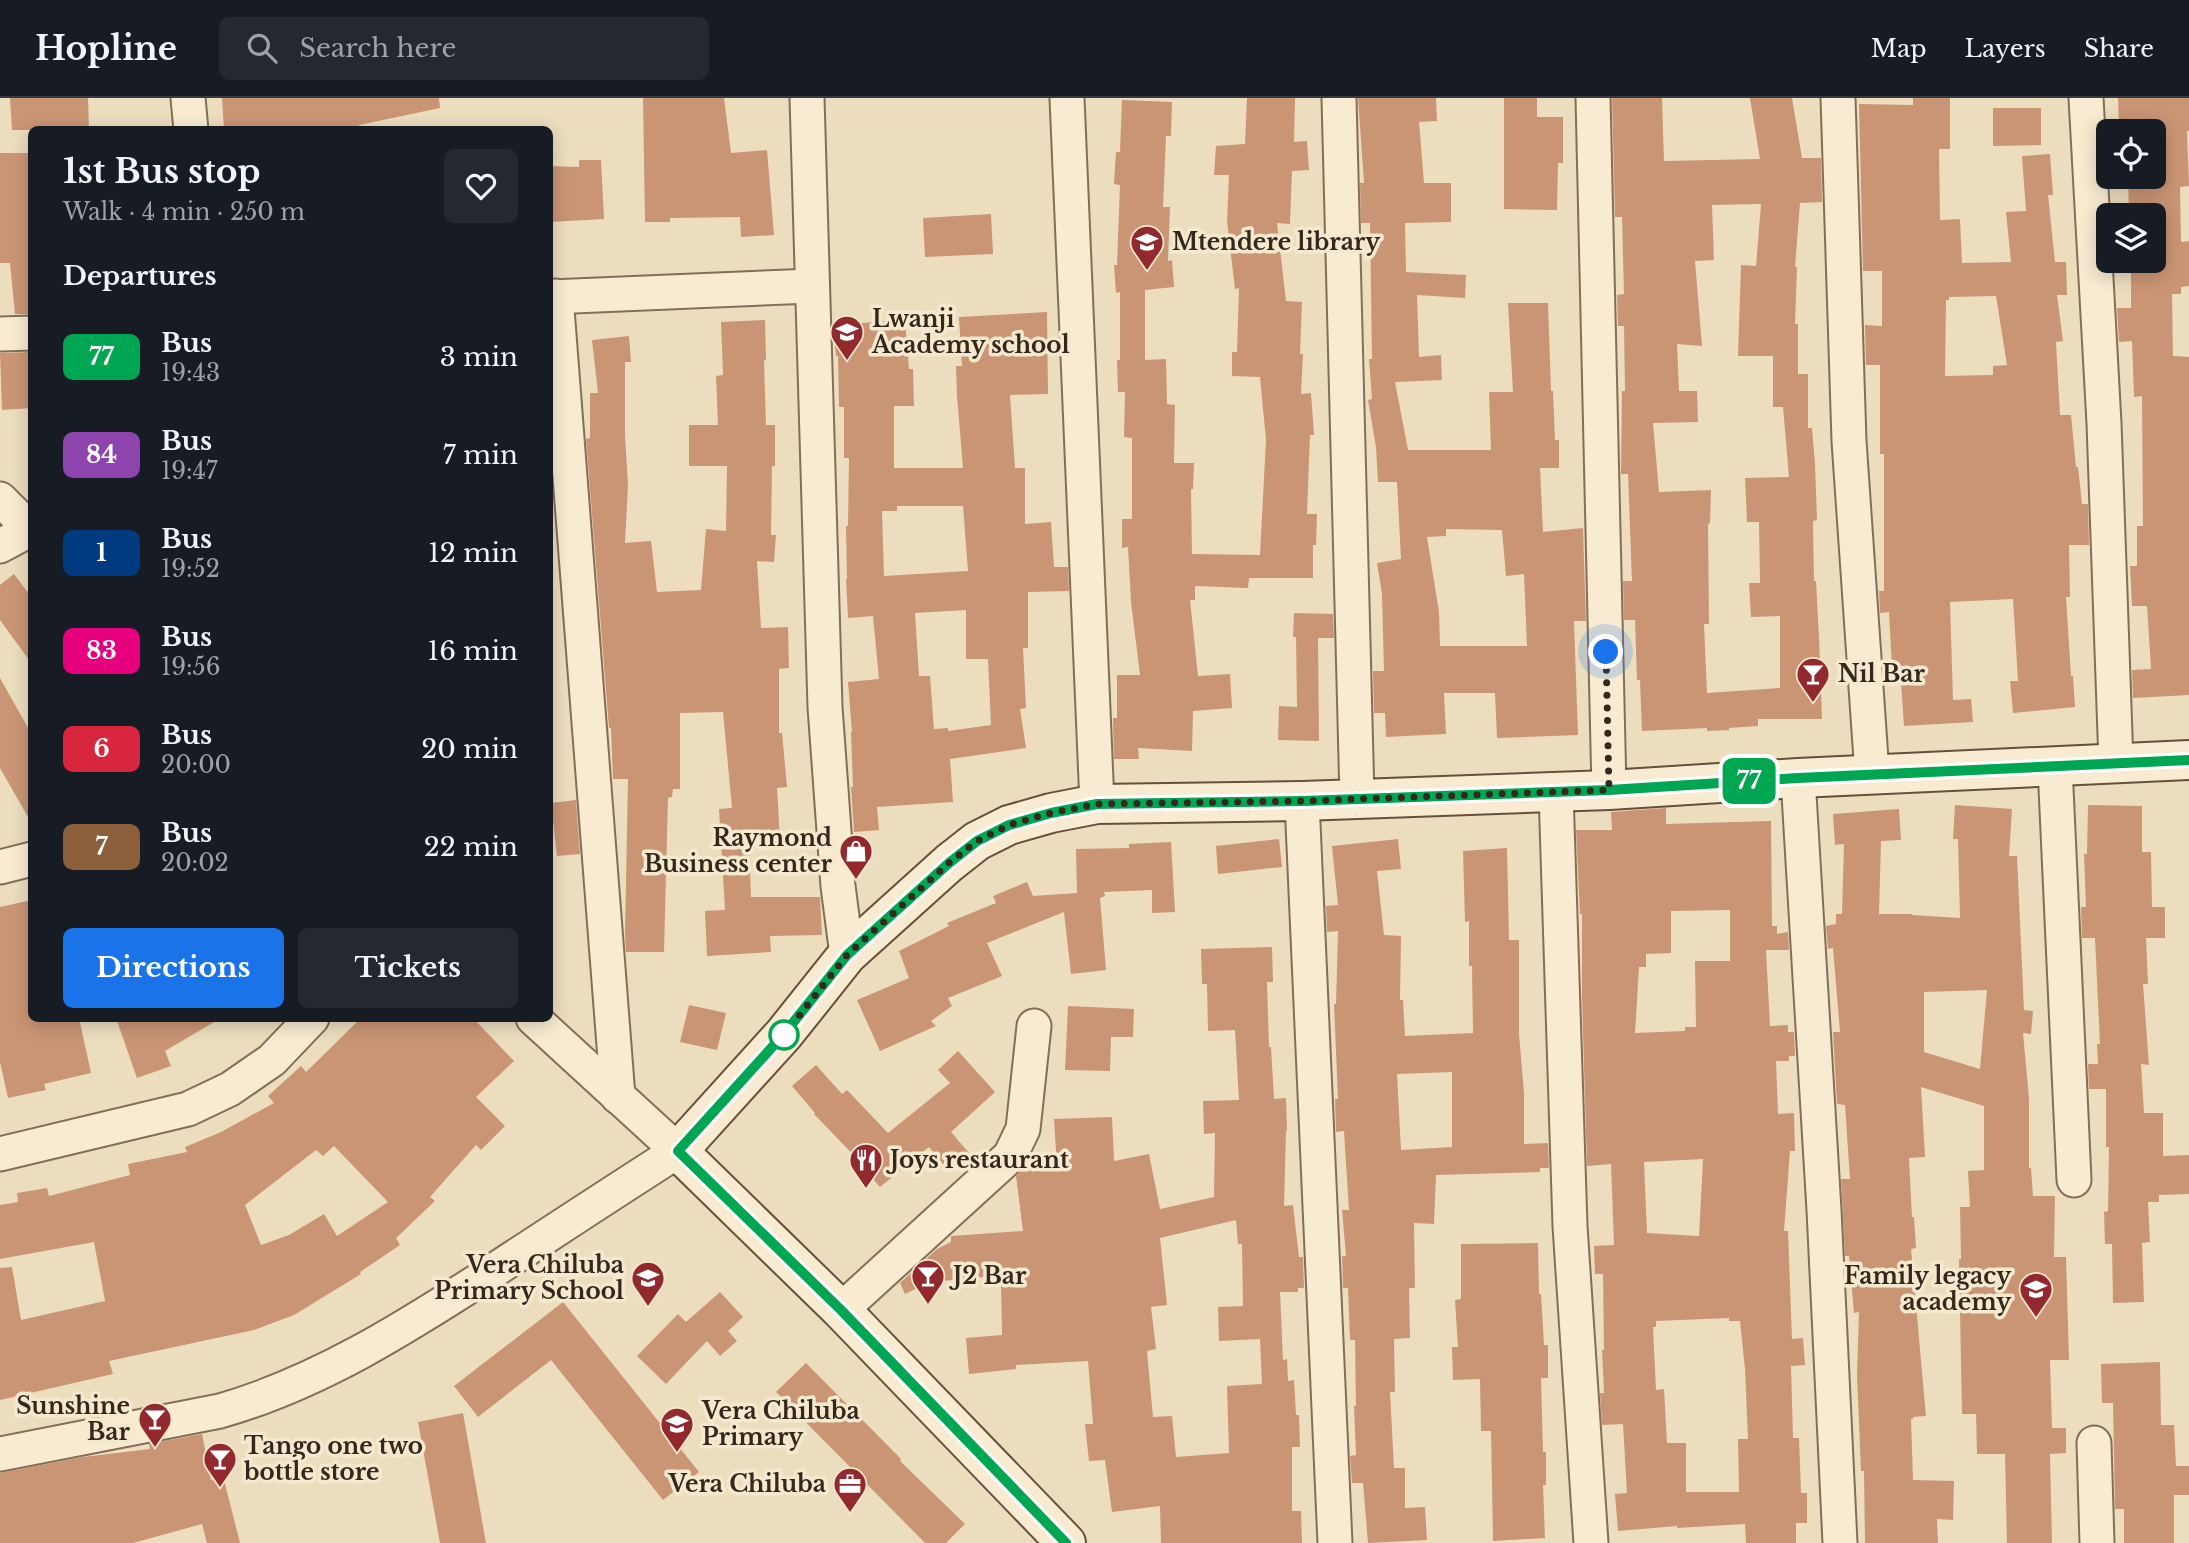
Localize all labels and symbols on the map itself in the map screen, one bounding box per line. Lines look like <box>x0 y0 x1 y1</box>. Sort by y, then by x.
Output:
school or university icon: Mtendere library <box>1128 223 1166 272</box>
place label: Mtendere library <box>1172 228 1381 256</box>
place label: Lwanji Academy school <box>871 305 1070 359</box>
school or university icon: Lwanji Academy school <box>828 313 866 362</box>
your location <box>1588 634 1623 669</box>
bar icon: Nil Bar <box>1794 655 1832 704</box>
place label: Nil Bar <box>1838 660 1925 688</box>
line badge: 77 <box>1718 758 1780 804</box>
place label: Raymond Business center <box>644 824 833 878</box>
shop icon: Raymond Business center <box>837 832 875 881</box>
unlabelled marker <box>769 1020 799 1050</box>
restaurant icon: Joys restaurant <box>847 1141 885 1190</box>
place label: Joys restaurant <box>886 1146 1069 1174</box>
place label: Vera Chiluba Primary School <box>434 1251 624 1305</box>
bar icon: J2 Bar <box>909 1257 947 1306</box>
school or university icon: Vera Chiluba Primary School <box>629 1259 667 1308</box>
place label: J2 Bar <box>949 1262 1027 1290</box>
place label: Family legacy academy <box>1844 1262 2012 1316</box>
school or university icon: Family legacy academy <box>2017 1270 2055 1319</box>
place label: Sunshine Bar <box>16 1392 131 1446</box>
place label: Vera Chiluba Primary <box>701 1397 860 1451</box>
bar icon: Sunshine Bar <box>136 1400 174 1449</box>
school or university icon: Vera Chiluba Primary <box>658 1405 696 1454</box>
place label: Tango one two bottle store <box>243 1432 423 1486</box>
bar icon: Tango one two bottle store <box>201 1440 239 1489</box>
office icon: Vera Chiluba <box>831 1465 869 1514</box>
place label: Vera Chiluba <box>667 1470 826 1498</box>

